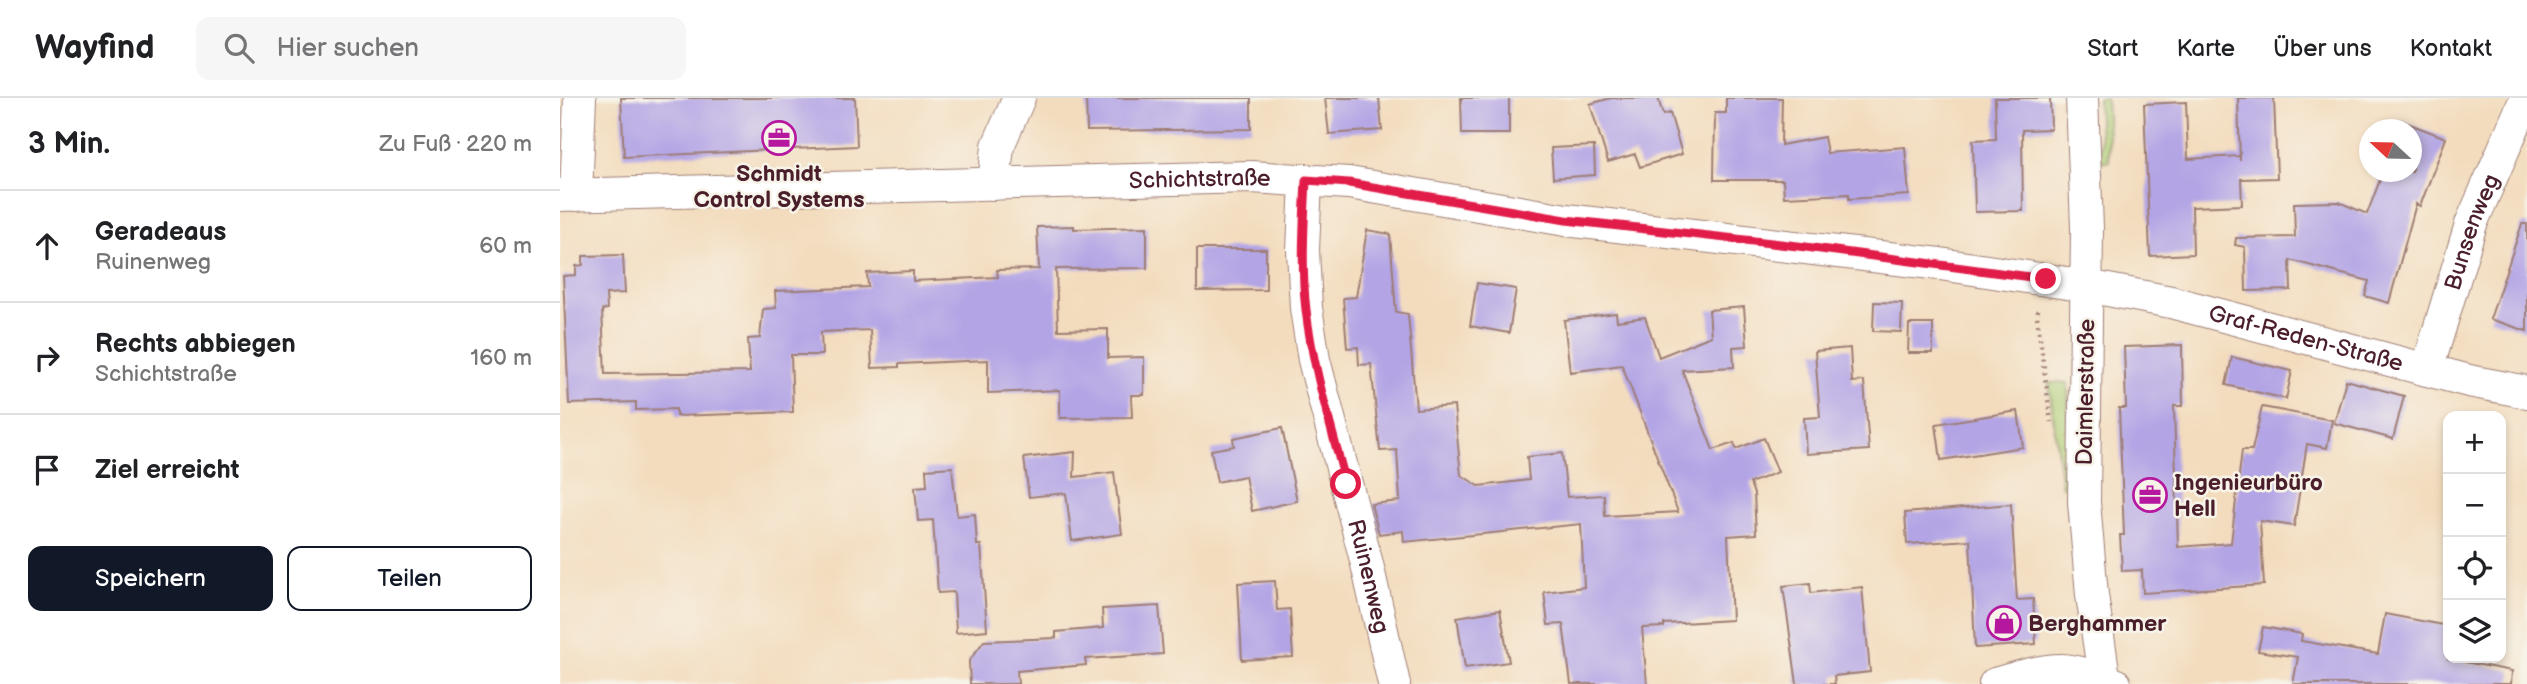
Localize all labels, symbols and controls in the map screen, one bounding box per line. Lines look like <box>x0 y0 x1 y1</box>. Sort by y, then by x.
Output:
search box <box>196 17 686 80</box>
text: Wayfind <box>35 28 154 68</box>
icon: search <box>220 29 258 67</box>
text: Hier suchen <box>276 33 419 64</box>
text: Start <box>2087 34 2138 63</box>
text: Karte <box>2176 34 2235 63</box>
text: Über uns <box>2273 34 2372 63</box>
text: Kontakt <box>2410 34 2492 63</box>
office icon: Schmidt Control Systems <box>760 119 798 157</box>
north arrow <box>2359 119 2422 182</box>
text: 3 Min. <box>28 126 110 162</box>
text: Zu Fuß · 220 m <box>379 130 532 158</box>
place label: Schmidt Control Systems <box>694 160 864 214</box>
street label: Schichtstraße <box>1128 164 1271 195</box>
street label: Bunsenweg <box>2439 170 2506 294</box>
text: Geradeaus <box>95 217 226 248</box>
icon: ahead <box>28 227 66 265</box>
text: 60 m <box>479 232 532 260</box>
text: Ruinenweg <box>95 248 211 276</box>
route end <box>2030 263 2061 294</box>
street label: Graf-Reden-Straße <box>2205 300 2406 378</box>
street label: Daimlerstraße <box>2071 319 2101 466</box>
text: Rechts abbiegen <box>95 329 296 360</box>
icon: right <box>28 339 66 377</box>
text: 160 m <box>470 344 532 372</box>
text: Schichtstraße <box>95 360 237 388</box>
map controls <box>2443 411 2506 663</box>
button: + <box>2443 411 2506 474</box>
icon: arrive <box>28 451 66 489</box>
text: Ziel erreicht <box>95 455 239 486</box>
route start <box>1330 468 1361 499</box>
place label: Ingenieurbüro Hell <box>2174 469 2323 523</box>
button: − <box>2443 474 2506 537</box>
office icon: Ingenieurbüro Hell <box>2131 476 2169 514</box>
street label: Ruinenweg <box>1341 517 1395 636</box>
button: locate <box>2443 537 2506 600</box>
button: Speichern <box>28 546 273 611</box>
button: Teilen <box>287 546 532 611</box>
button: layers <box>2443 600 2506 663</box>
shop icon: Berghammer <box>1985 604 2023 642</box>
place label: Berghammer <box>2028 610 2167 638</box>

